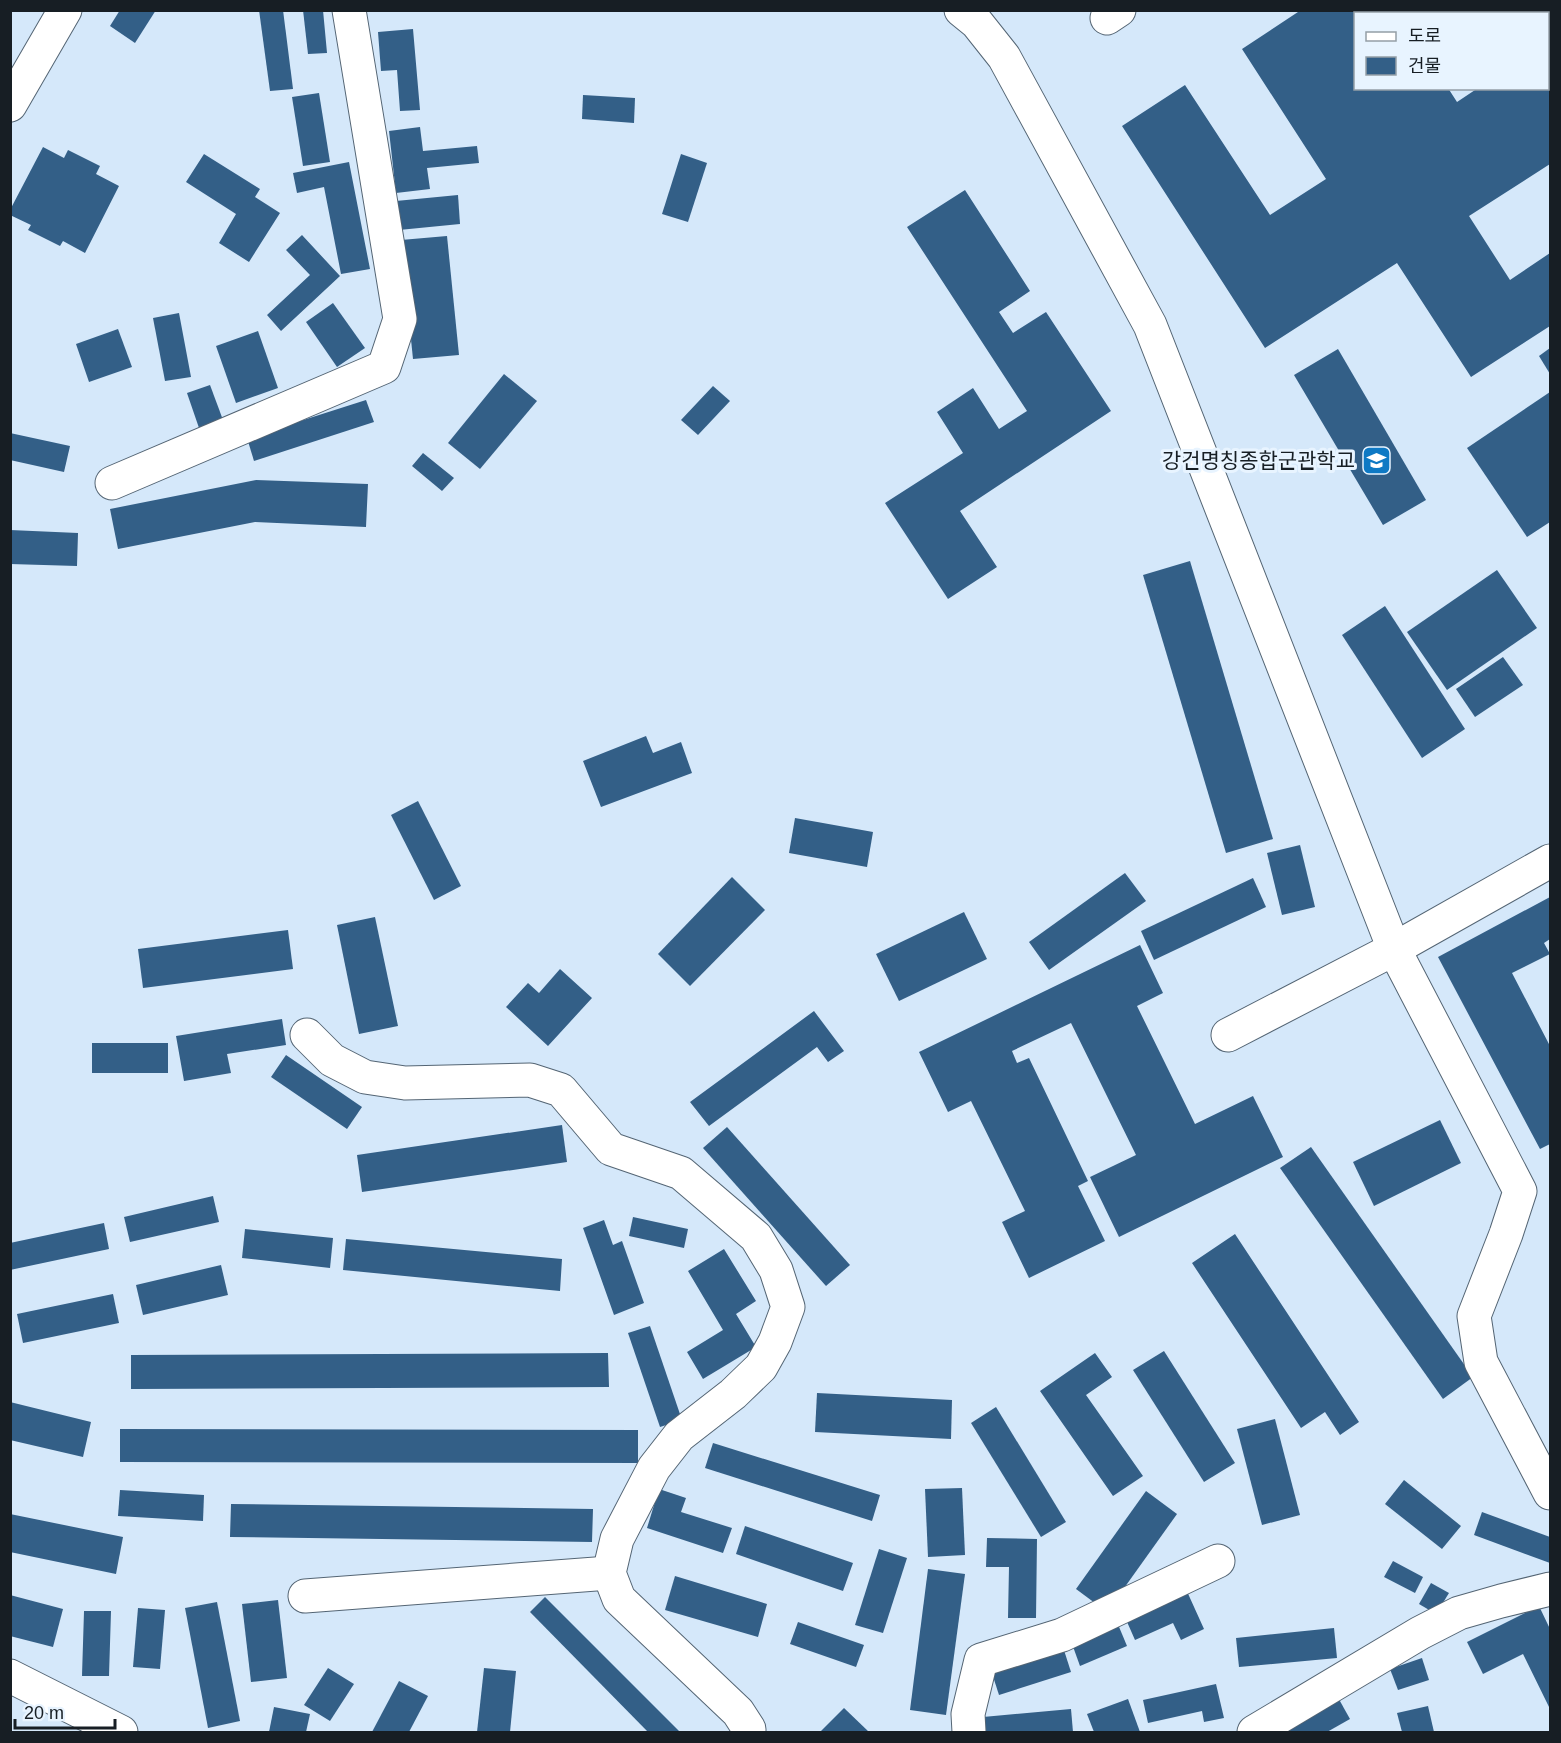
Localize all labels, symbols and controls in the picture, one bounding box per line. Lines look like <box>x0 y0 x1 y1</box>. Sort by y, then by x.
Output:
legend <box>1354 12 1549 90</box>
text: 도로 <box>1408 26 1441 46</box>
text: 건물 <box>1408 56 1441 76</box>
school or university icon: 강건명칭종합군관학교 <box>1360 445 1392 477</box>
place label: 강건명칭종합군관학교 <box>1162 449 1355 472</box>
scale bar <box>15 1692 116 1730</box>
text: 20 m <box>24 1703 64 1723</box>

